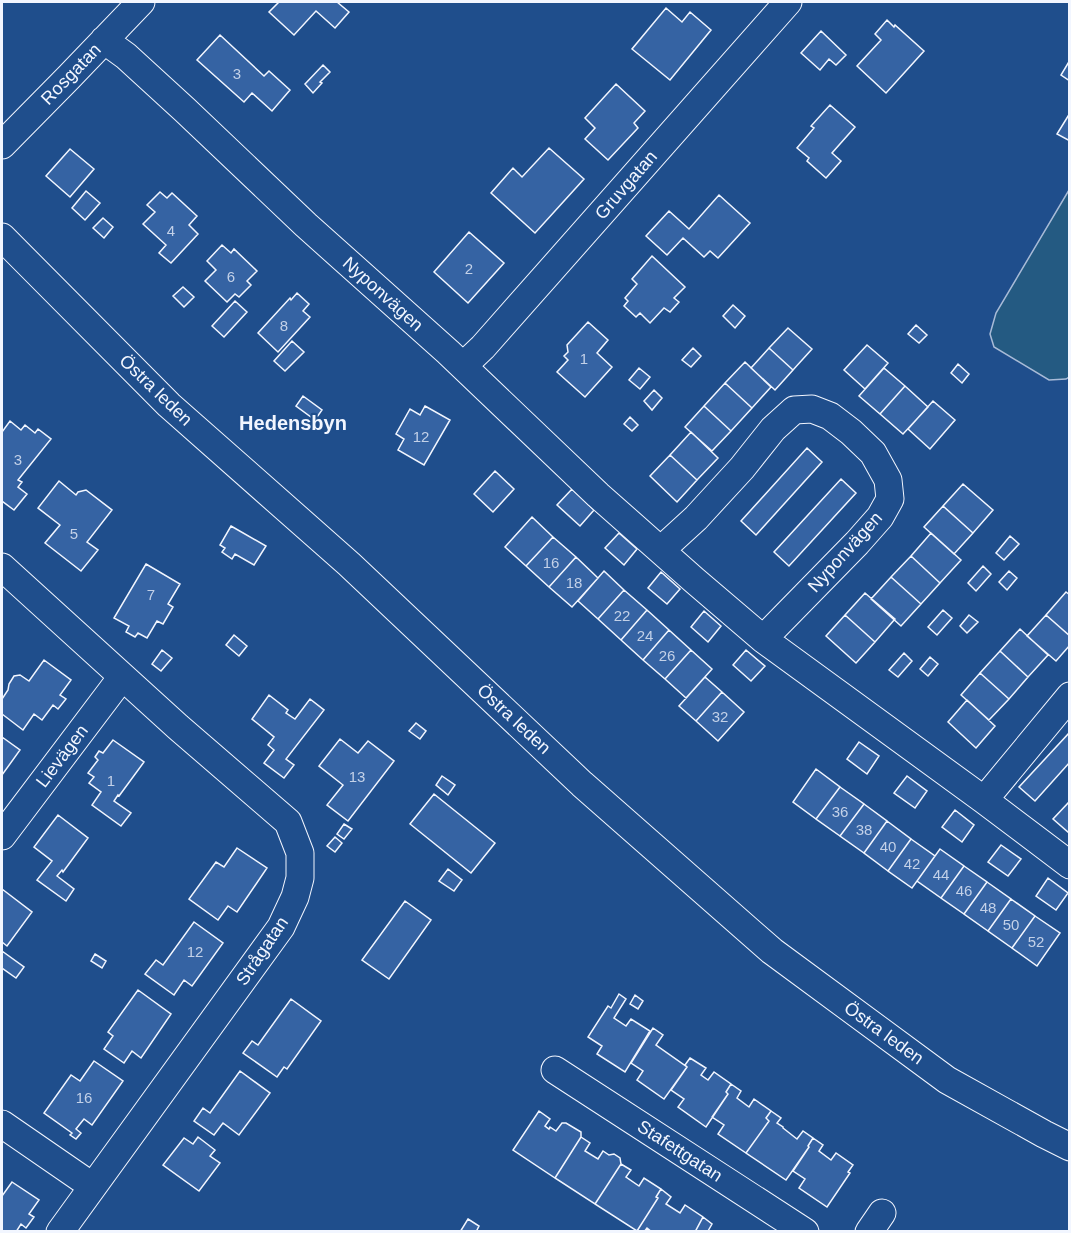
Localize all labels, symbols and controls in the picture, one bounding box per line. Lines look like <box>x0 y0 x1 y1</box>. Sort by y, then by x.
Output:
street label: Rosgatan <box>37 39 105 109</box>
house number: 3 <box>233 65 241 82</box>
street label: Gruvgatan <box>591 147 661 223</box>
house number: 4 <box>167 222 175 239</box>
street label: Nyponvägen <box>339 253 427 335</box>
house number: 2 <box>465 260 473 277</box>
house number: 6 <box>227 268 235 285</box>
house number: 8 <box>280 317 288 334</box>
street label: Östra leden <box>116 350 196 430</box>
house number: 1 <box>580 350 588 367</box>
district label: Hedensbyn <box>239 412 347 434</box>
house number: 12 <box>413 428 429 445</box>
house number: 3 <box>14 451 22 468</box>
street label: Nyponvägen <box>804 508 886 596</box>
house number: 5 <box>70 525 78 542</box>
house number: 16 <box>543 554 559 571</box>
house number: 18 <box>566 574 582 591</box>
house number: 7 <box>147 586 155 603</box>
house number: 22 <box>614 607 630 624</box>
house number: 24 <box>637 627 653 644</box>
house number: 26 <box>659 647 675 664</box>
street label: Östra leden <box>473 680 555 758</box>
house number: 32 <box>712 708 728 725</box>
street label: Lievägen <box>32 721 92 791</box>
house number: 13 <box>349 768 365 785</box>
house number: 1 <box>107 772 115 789</box>
house number: 36 <box>832 803 848 820</box>
house number: 38 <box>856 821 872 838</box>
house number: 40 <box>880 838 896 855</box>
house number: 42 <box>904 855 920 872</box>
house number: 44 <box>933 866 949 883</box>
house number: 46 <box>956 882 972 899</box>
house number: 48 <box>980 899 996 916</box>
street label: Strågatan <box>232 913 292 989</box>
house number: 50 <box>1003 916 1019 933</box>
house number: 52 <box>1028 933 1044 950</box>
house number: 12 <box>187 943 203 960</box>
street label: Östra leden <box>840 998 928 1068</box>
house number: 16 <box>76 1089 92 1106</box>
street label: Stafettgatan <box>634 1116 726 1186</box>

